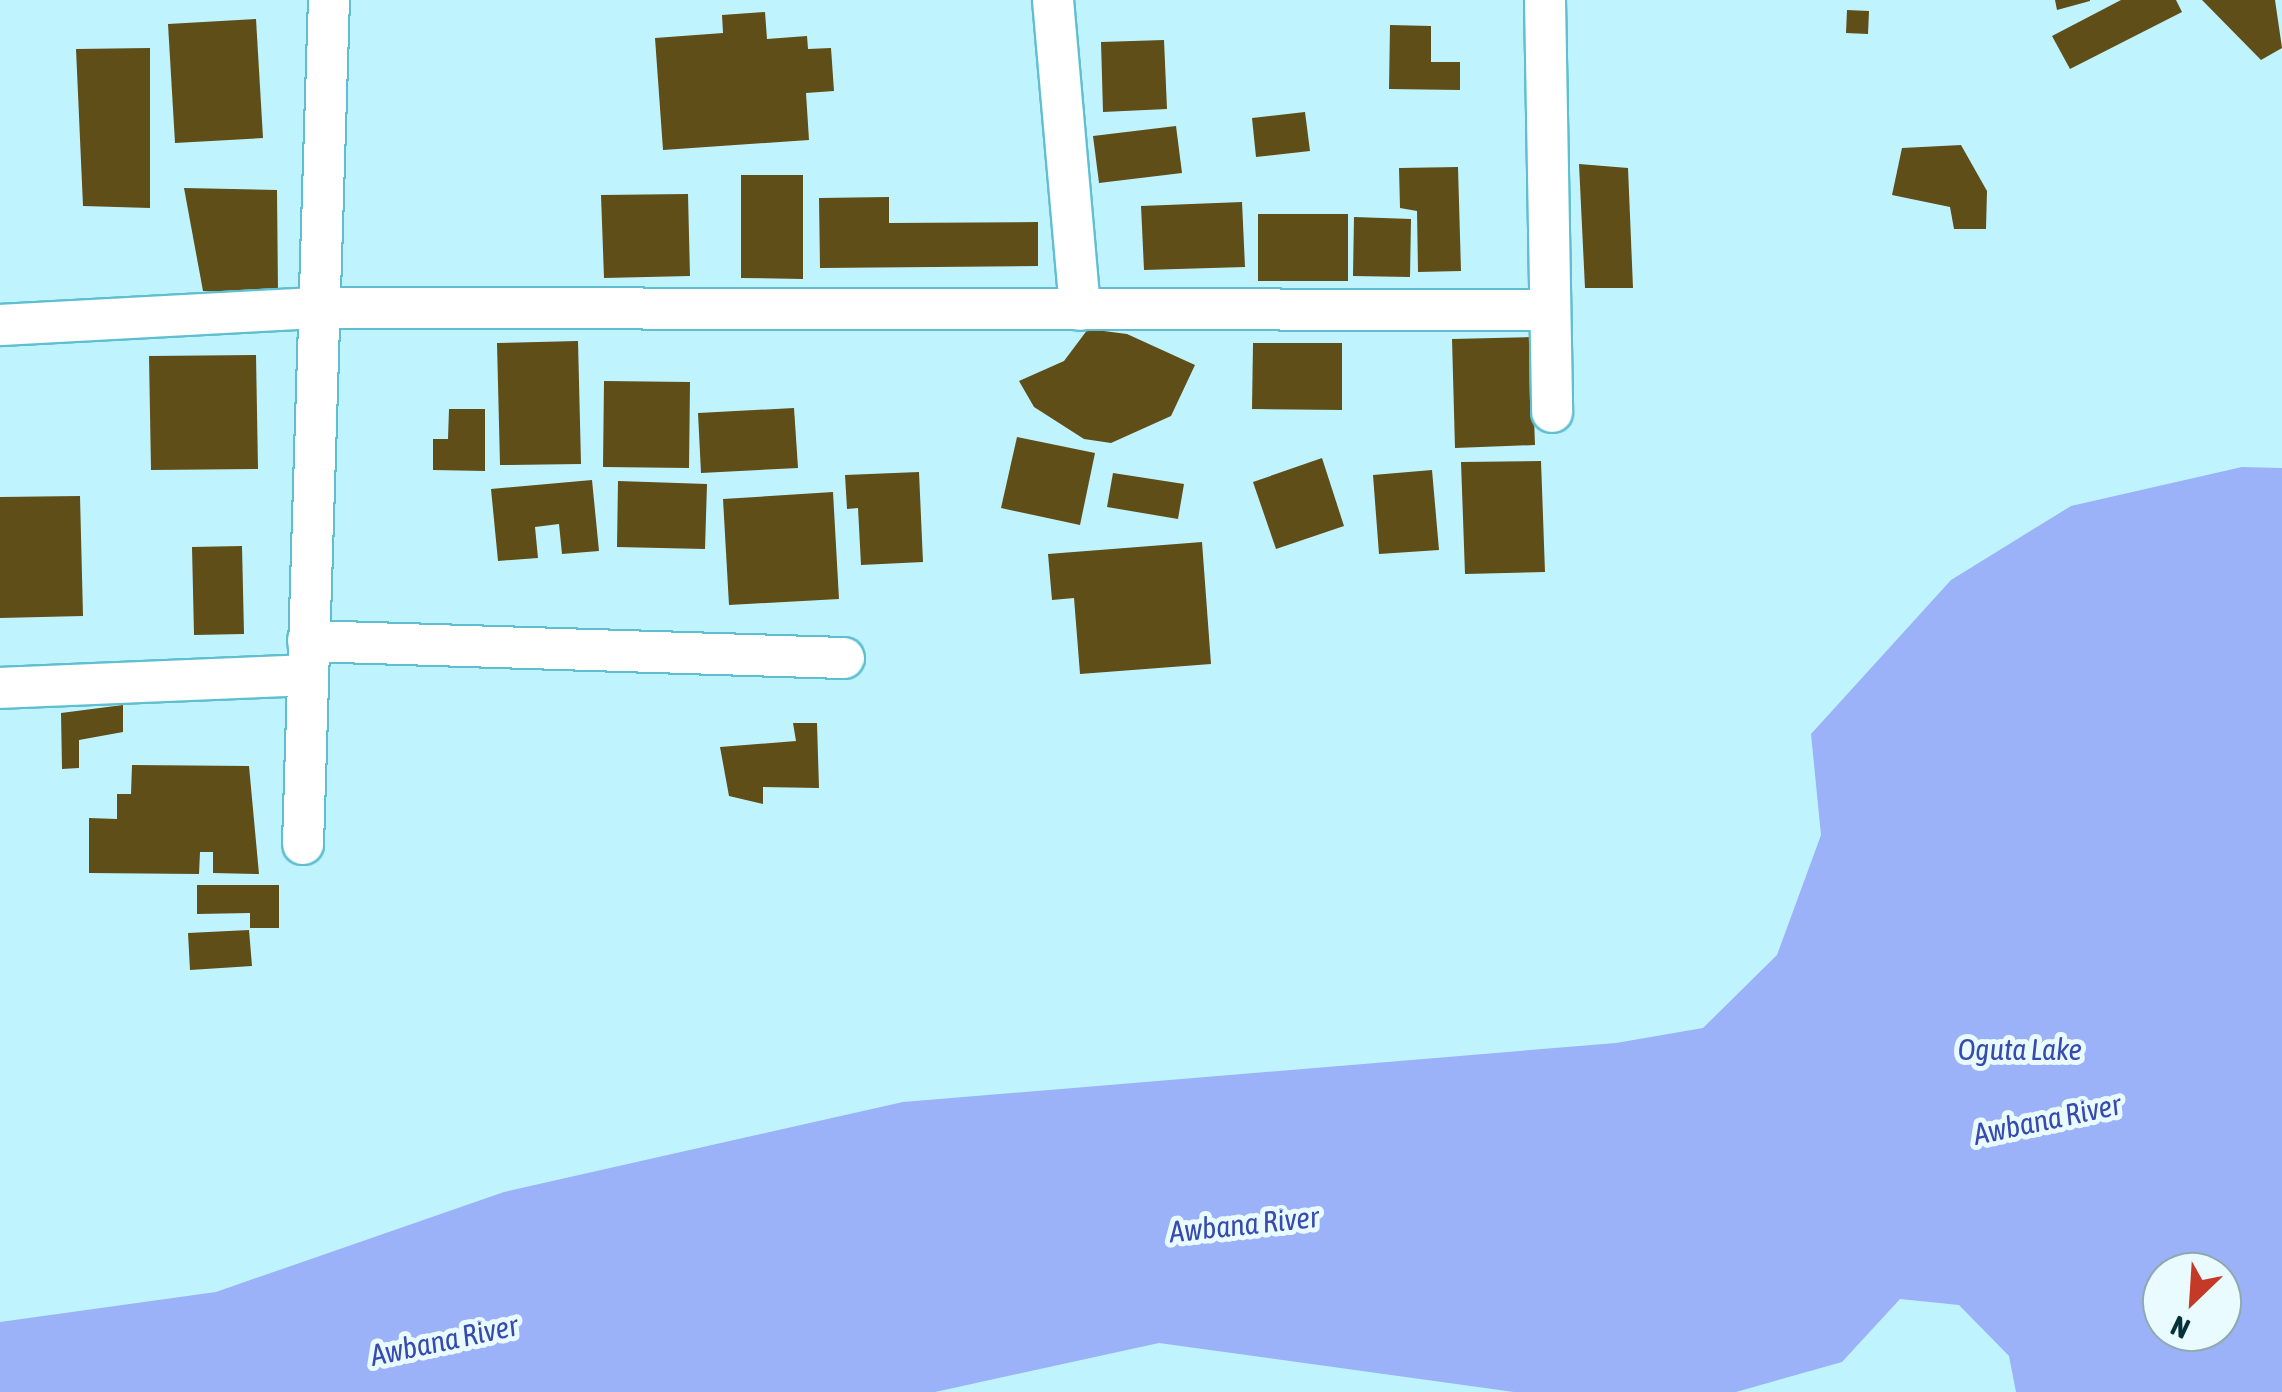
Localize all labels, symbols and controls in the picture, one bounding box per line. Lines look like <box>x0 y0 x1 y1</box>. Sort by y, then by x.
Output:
water label: Oguta Lake <box>1958 1031 2082 1067</box>
water label: Awbana River <box>1970 1086 2124 1152</box>
water label: Awbana River <box>1168 1198 1320 1250</box>
north arrow <box>2142 1252 2242 1352</box>
water label: Awbana River <box>367 1307 521 1373</box>
text: N <box>2166 1309 2194 1345</box>

